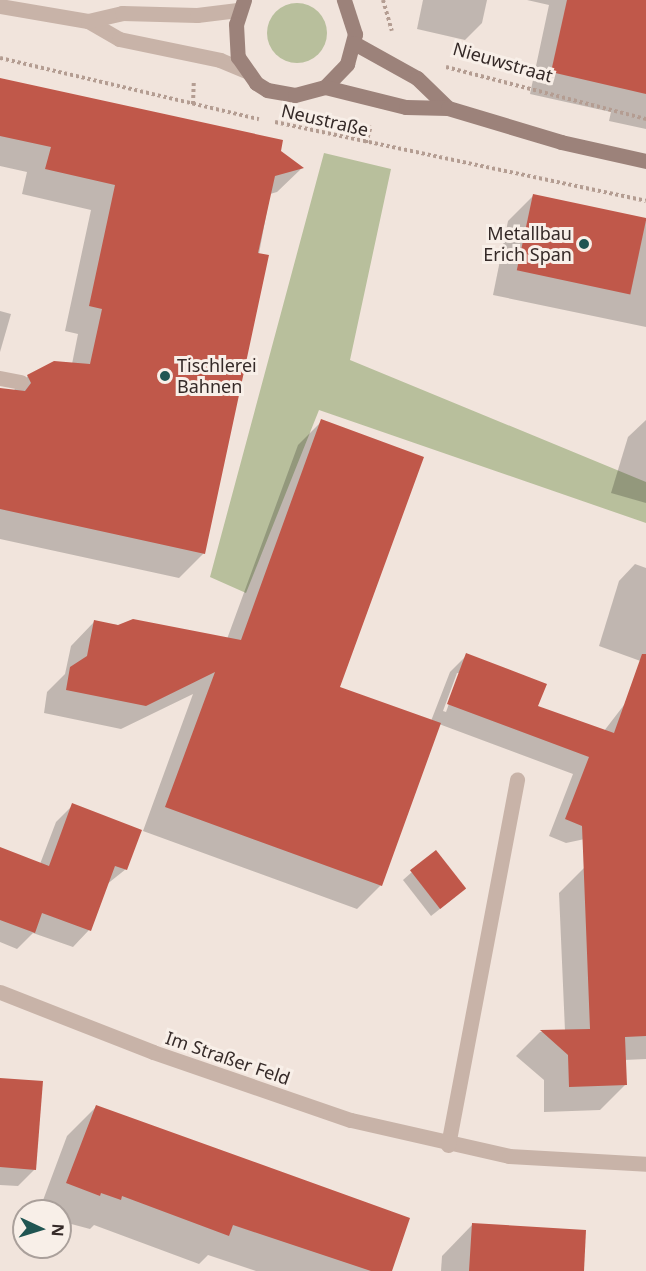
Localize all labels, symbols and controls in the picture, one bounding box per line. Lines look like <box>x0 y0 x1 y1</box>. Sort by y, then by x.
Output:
street label: Nieuwstraat <box>451 37 555 87</box>
street label: Neustraße <box>279 99 371 141</box>
place label: Metallbau Erich Span <box>483 223 572 266</box>
marker: Metallbau Erich Span <box>577 237 591 251</box>
place label: Tischlerei Bahnen <box>177 355 257 398</box>
marker: Tischlerei Bahnen <box>158 369 172 383</box>
street label: Im Straßer Feld <box>163 1027 293 1089</box>
north arrow <box>12 1199 72 1259</box>
text: N <box>47 1223 69 1237</box>

